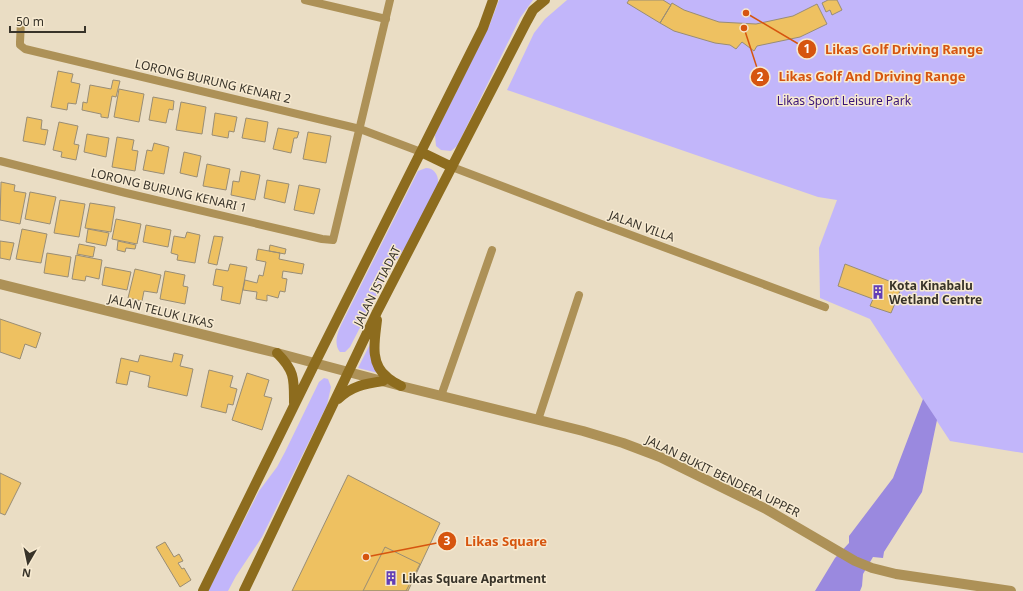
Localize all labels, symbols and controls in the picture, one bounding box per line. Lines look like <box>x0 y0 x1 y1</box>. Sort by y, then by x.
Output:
scale bar <box>10 8 85 34</box>
text: 50 m <box>16 13 44 30</box>
callout: Likas Golf Driving Range <box>797 37 991 62</box>
text: 1 <box>804 40 810 57</box>
text: Likas Golf Driving Range <box>825 40 983 58</box>
street label: LORONG BURUNG KENARI 2 <box>133 55 293 107</box>
callout: Likas Golf And Driving Range <box>750 64 973 89</box>
text: Likas Golf And Driving Range <box>778 67 966 85</box>
text: 2 <box>757 68 764 85</box>
park label: Likas Sport Leisure Park <box>777 92 912 109</box>
street label: LORONG BURUNG KENARI 1 <box>89 164 249 216</box>
street label: JALAN VILLA <box>606 206 677 246</box>
street label: JALAN ISTIADAT <box>349 243 405 330</box>
place label: Kota Kinabalu Wetland Centre <box>889 277 982 308</box>
building icon: Kota Kinabalu Wetland Centre <box>870 284 886 300</box>
street label: JALAN TELUK LIKAS <box>106 289 216 332</box>
street label: JALAN BUKIT BENDERA UPPER <box>642 431 803 521</box>
callout: Likas Square <box>437 529 554 554</box>
text: 3 <box>444 532 451 549</box>
text: Likas Square <box>465 532 547 550</box>
north arrow <box>8 543 48 583</box>
text: N <box>21 565 32 581</box>
building icon: Likas Square Apartment <box>383 570 399 586</box>
place label: Likas Square Apartment <box>402 570 546 587</box>

